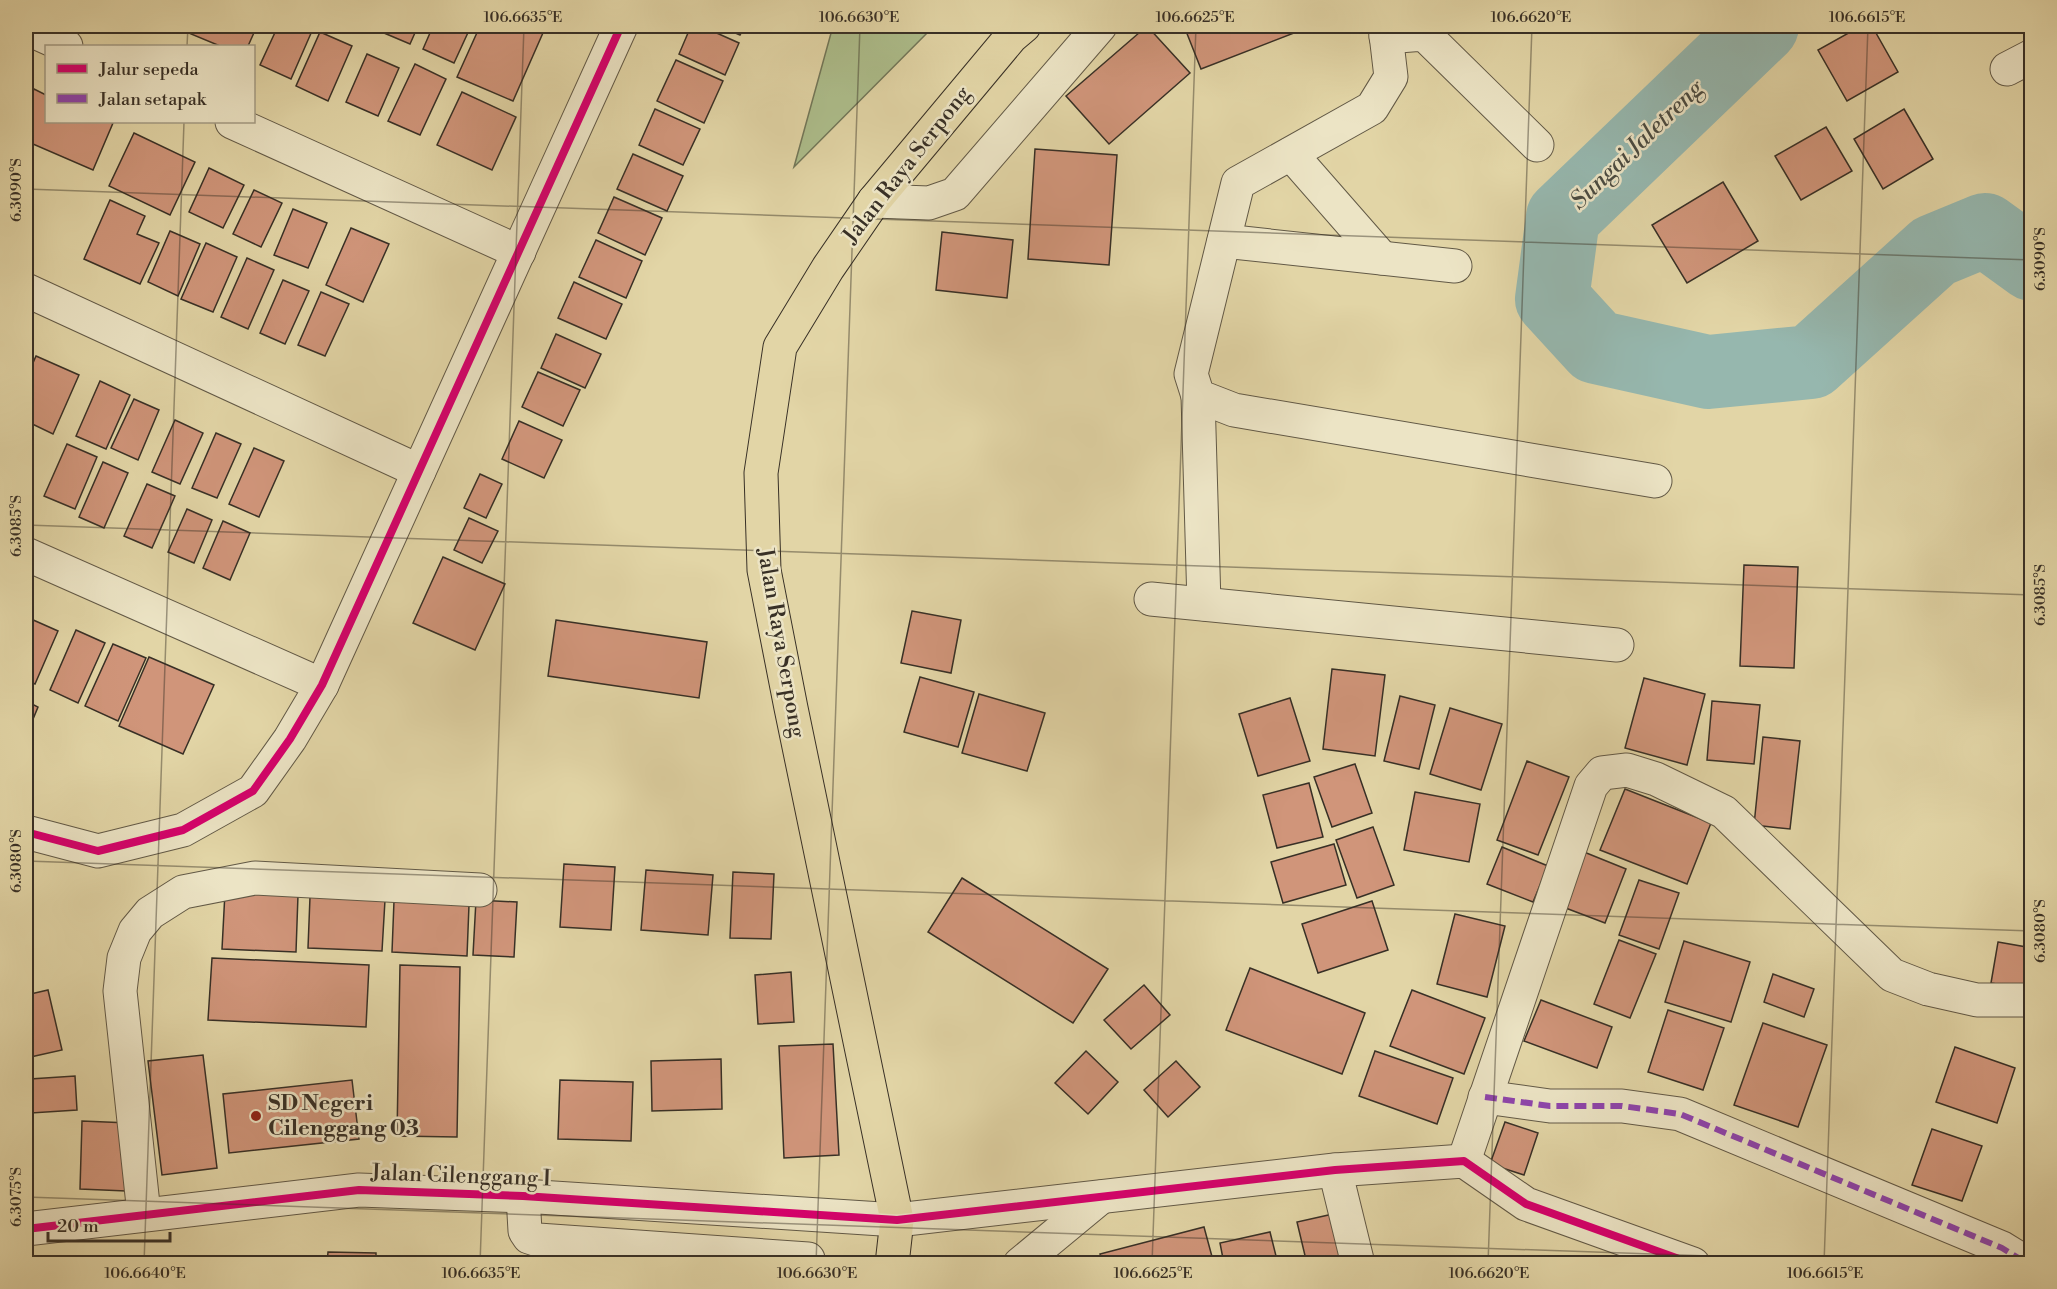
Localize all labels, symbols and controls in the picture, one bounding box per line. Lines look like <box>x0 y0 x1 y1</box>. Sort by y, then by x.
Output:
text: 106.6635°E <box>484 8 562 27</box>
text: 106.6630°E <box>819 8 899 27</box>
text: 106.6625°E <box>1155 8 1235 27</box>
text: 106.6620°E <box>1491 8 1571 27</box>
text: 106.6615°E <box>1829 8 1905 27</box>
legend <box>45 45 255 123</box>
text: Jalur sepeda <box>98 58 200 81</box>
water label: Sungai Jaletreng <box>1564 73 1711 216</box>
street label: Jalan Raya Serpong <box>837 81 977 250</box>
text: Jalan setapak <box>98 88 208 111</box>
text: 6.3090°S <box>7 158 26 222</box>
text: 6.3090°S <box>2031 227 2050 291</box>
text: 6.3085°S <box>7 495 26 557</box>
street label: Jalan Raya Serpong <box>751 545 811 741</box>
text: 6.3085°S <box>2031 564 2050 626</box>
text: 6.3080°S <box>7 829 26 893</box>
text: 6.3080°S <box>2031 899 2050 963</box>
place label: SD Negeri Cilenggang 03 <box>268 1090 419 1142</box>
marker: SD Negeri Cilenggang 03 <box>249 1109 263 1123</box>
street label: Jalan Cilenggang I <box>369 1159 552 1193</box>
text: 6.3075°S <box>7 1167 26 1227</box>
scale bar <box>48 1205 170 1243</box>
text: 20 m <box>57 1215 99 1238</box>
text: 106.6640°E <box>104 1264 186 1283</box>
text: 106.6635°E <box>442 1264 520 1283</box>
text: 106.6630°E <box>777 1264 857 1283</box>
text: 106.6625°E <box>1113 1264 1193 1283</box>
text: 106.6620°E <box>1449 1264 1529 1283</box>
text: 106.6615°E <box>1787 1264 1863 1283</box>

